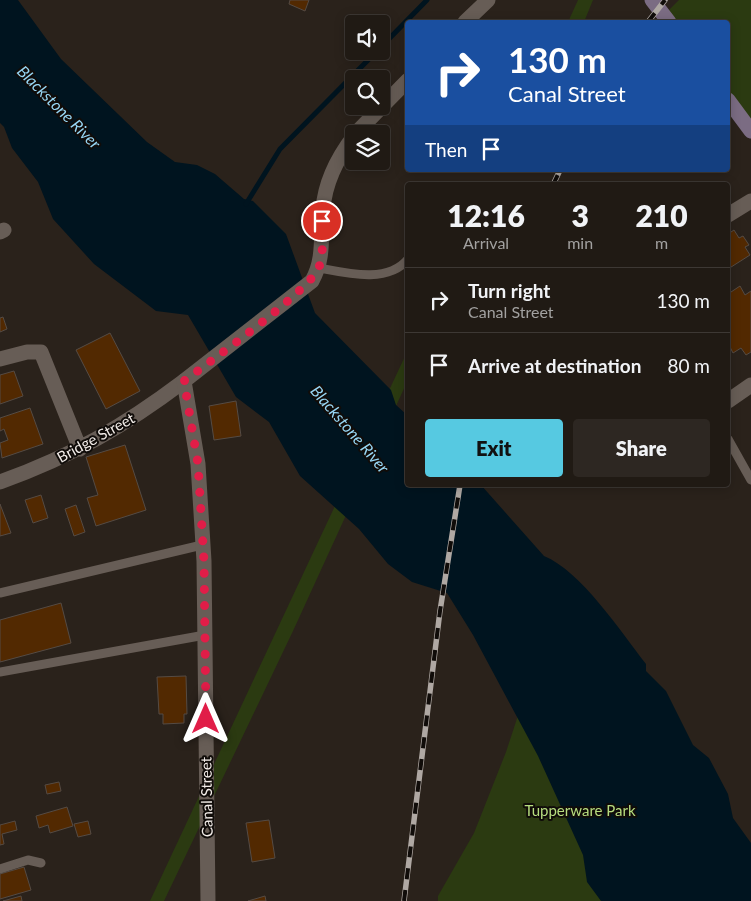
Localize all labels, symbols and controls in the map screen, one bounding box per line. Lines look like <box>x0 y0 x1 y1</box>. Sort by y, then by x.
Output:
map controls <box>345 15 390 170</box>
button: sound <box>345 15 390 60</box>
text: 130 m <box>508 38 607 80</box>
icon: right <box>425 40 490 105</box>
water label: Blackstone River <box>14 61 105 153</box>
button: search <box>345 70 390 115</box>
text: Canal Street <box>508 80 626 107</box>
button: layers <box>345 125 390 170</box>
icon: arrive <box>477 135 505 163</box>
text: Then <box>425 138 467 161</box>
text: 12:16 <box>447 197 525 233</box>
text: 3 <box>571 197 589 233</box>
text: 210 <box>635 197 688 233</box>
pin <box>301 200 343 242</box>
icon: arrive <box>308 207 336 235</box>
text: Arrival <box>463 233 509 252</box>
text: min <box>567 233 593 252</box>
text: m <box>655 233 668 252</box>
text: Turn right <box>468 279 550 302</box>
icon: right <box>425 286 453 314</box>
text: 130 m <box>656 289 710 312</box>
text: Canal Street <box>468 302 554 321</box>
icon: arrive <box>425 351 453 379</box>
text: Arrive at destination <box>468 354 641 377</box>
text: 80 m <box>667 354 710 377</box>
water label: Blackstone River <box>307 381 394 477</box>
street label: Bridge Street <box>54 408 138 466</box>
button: Exit <box>425 419 563 477</box>
button: Share <box>573 419 710 477</box>
position arrow <box>179 692 231 744</box>
street label: Canal Street <box>196 756 216 837</box>
park label: Tupperware Park <box>524 801 636 819</box>

